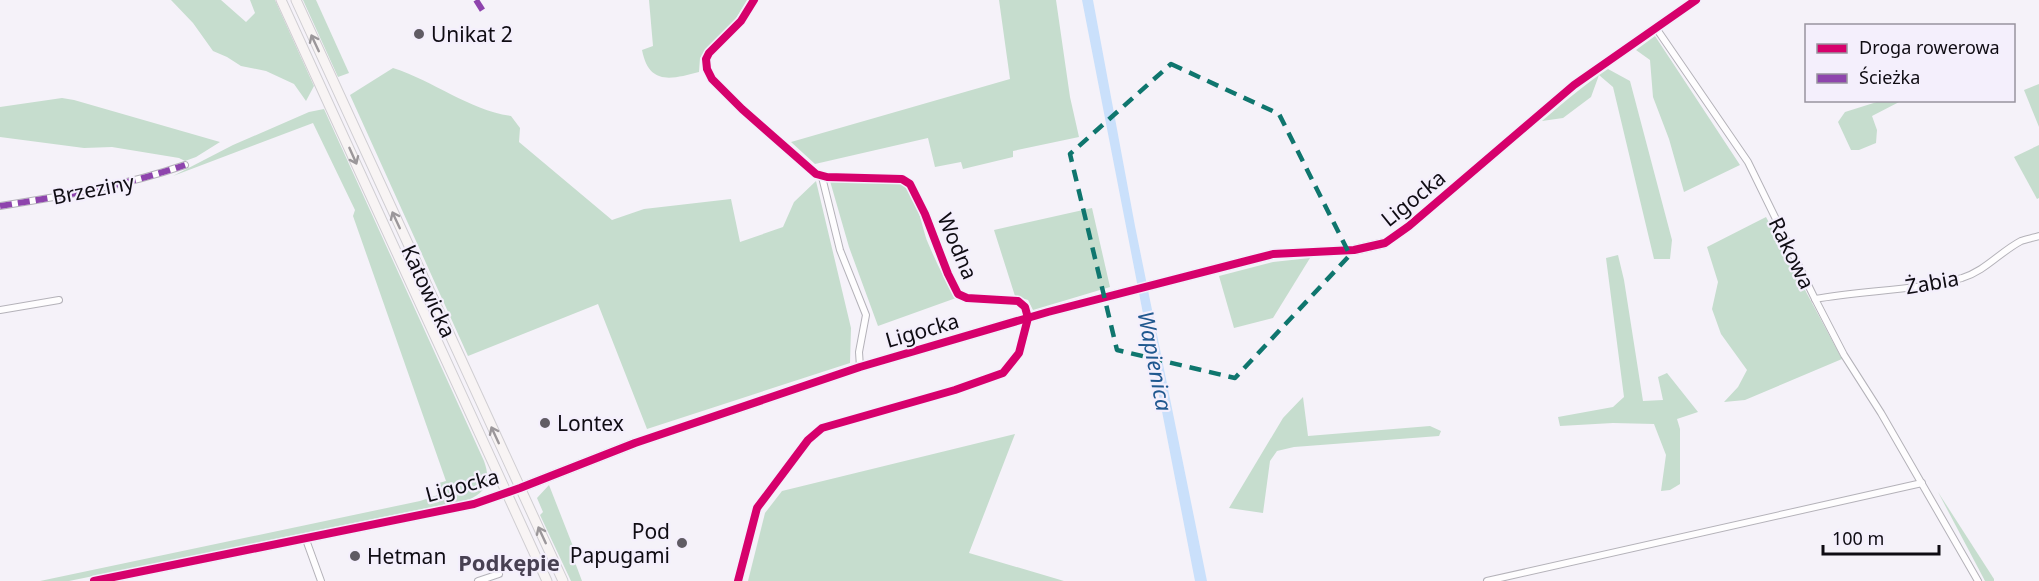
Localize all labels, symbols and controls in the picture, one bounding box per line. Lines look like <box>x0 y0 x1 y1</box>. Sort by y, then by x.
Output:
place label: Unikat 2 <box>431 20 513 48</box>
legend <box>1805 24 2015 102</box>
marker: Unikat 2 <box>412 27 426 41</box>
one-way arrow <box>309 34 320 52</box>
text: Droga rowerowa <box>1859 35 2000 59</box>
text: Ścieżka <box>1859 65 1920 89</box>
one-way arrow <box>348 147 360 165</box>
street label: Ligocka <box>1375 163 1451 233</box>
street label: Brzeziny <box>50 167 137 211</box>
street label: Wodna <box>932 209 984 283</box>
one-way arrow <box>390 211 402 229</box>
street label: Rakowa <box>1763 212 1821 294</box>
street label: Katowicka <box>395 240 463 342</box>
street label: Żabia <box>1903 264 1961 300</box>
street label: Ligocka <box>882 306 962 354</box>
water label: Wapienica <box>1132 308 1180 414</box>
place label: Lontex <box>557 409 624 437</box>
marker: Lontex <box>538 416 552 430</box>
one-way arrow <box>489 427 501 445</box>
street label: Ligocka <box>422 462 502 508</box>
place label: Pod Papugami <box>570 517 670 569</box>
scale bar <box>1823 518 1938 556</box>
one-way arrow <box>535 526 547 544</box>
text: 100 m <box>1832 526 1884 550</box>
marker: Pod Papugami <box>675 536 689 550</box>
place label: Hetman <box>367 542 446 570</box>
district label: Podkępie <box>458 547 560 577</box>
marker: Hetman <box>348 549 362 563</box>

